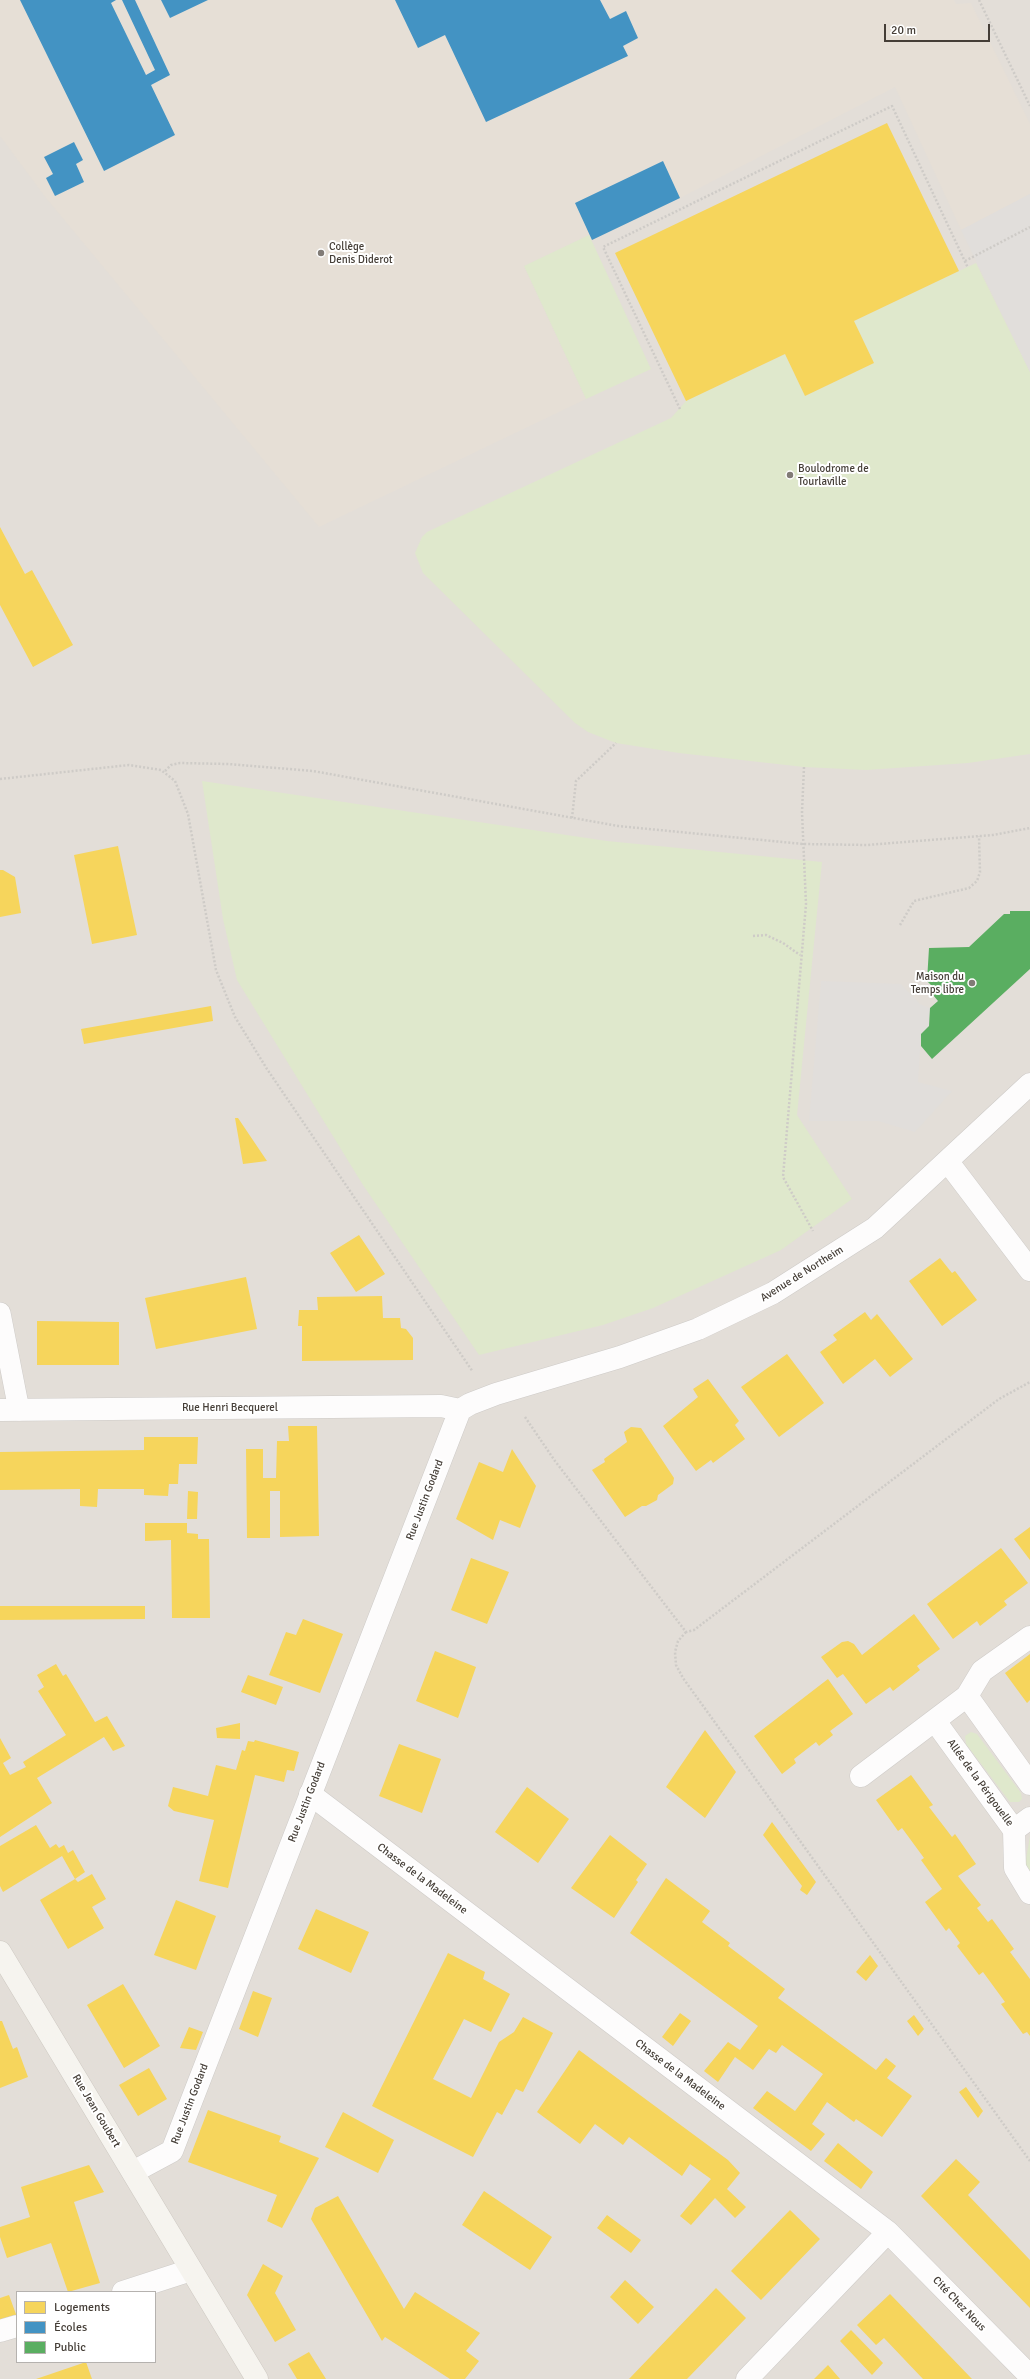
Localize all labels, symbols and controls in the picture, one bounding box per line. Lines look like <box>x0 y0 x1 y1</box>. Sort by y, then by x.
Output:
scale bar <box>886 16 992 42</box>
text: 20 m <box>891 23 916 38</box>
place label: Collège Denis Diderot <box>329 240 393 266</box>
marker: Collège Denis Diderot <box>316 248 326 258</box>
place label: Boulodrome de Tourlaville <box>798 462 869 488</box>
marker: Boulodrome de Tourlaville <box>785 470 795 480</box>
place label: Maison du Temps libre <box>911 970 964 996</box>
marker: Maison du Temps libre <box>967 978 977 988</box>
street label: Avenue de Northeim <box>758 1243 846 1305</box>
street label: Rue Henri Becquerel <box>182 1401 278 1415</box>
street label: Rue Justin Godard <box>404 1458 446 1542</box>
street label: Allée de la Périgouelle <box>944 1737 1016 1829</box>
street label: Rue Justin Godard <box>286 1760 328 1844</box>
street label: Chasse de la Madeleine <box>374 1841 470 1917</box>
street label: Chasse de la Madeleine <box>632 2037 728 2113</box>
street label: Rue Justin Godard <box>169 2062 211 2146</box>
street label: Rue Jean Goubert <box>69 2072 123 2150</box>
street label: Cité Chez Nous <box>930 2274 988 2334</box>
legend <box>16 2291 156 2363</box>
text: Logements <box>54 2300 110 2315</box>
text: Écoles <box>54 2320 87 2335</box>
text: Public <box>54 2340 86 2355</box>

